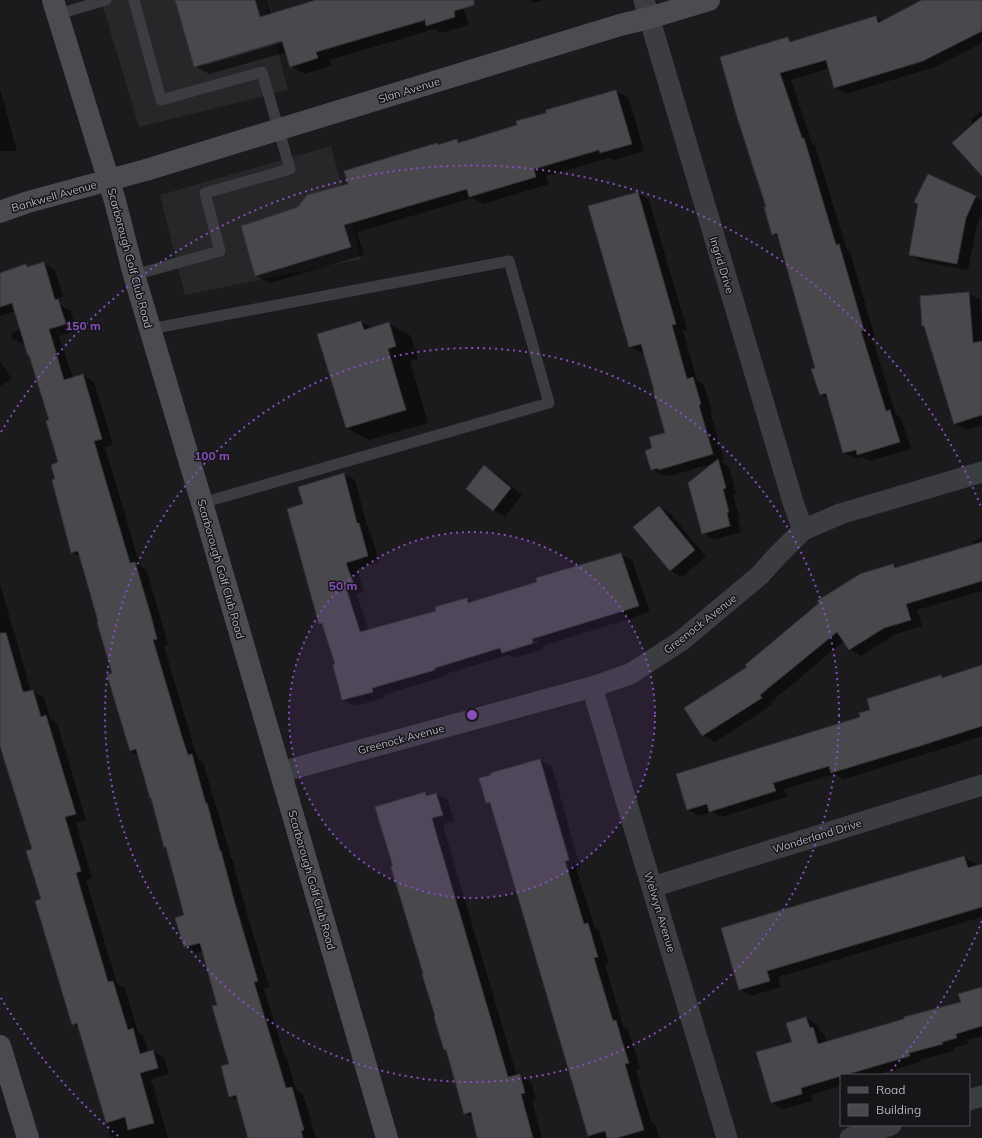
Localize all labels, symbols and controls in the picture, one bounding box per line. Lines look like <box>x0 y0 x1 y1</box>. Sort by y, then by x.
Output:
street label: Slan Avenue <box>376 74 442 106</box>
street label: Bankwell Avenue <box>10 177 98 215</box>
street label: Scarborough Golf Club Road <box>105 186 155 330</box>
street label: Ingrid Drive <box>707 235 737 295</box>
text: 150 m <box>65 318 101 333</box>
text: 100 m <box>194 448 230 463</box>
street label: Scarborough Golf Club Road <box>194 498 248 640</box>
text: 50 m <box>329 578 357 593</box>
street label: Greenock Avenue <box>661 591 739 657</box>
centre of rings <box>465 708 479 722</box>
street label: Greenock Avenue <box>356 721 446 757</box>
street label: Scarborough Golf Club Road <box>285 809 339 951</box>
street label: Wonderland Drive <box>771 816 863 856</box>
street label: Welwyn Avenue <box>641 870 679 954</box>
legend <box>840 1074 970 1126</box>
text: Road <box>876 1082 905 1097</box>
text: Building <box>876 1102 921 1117</box>

